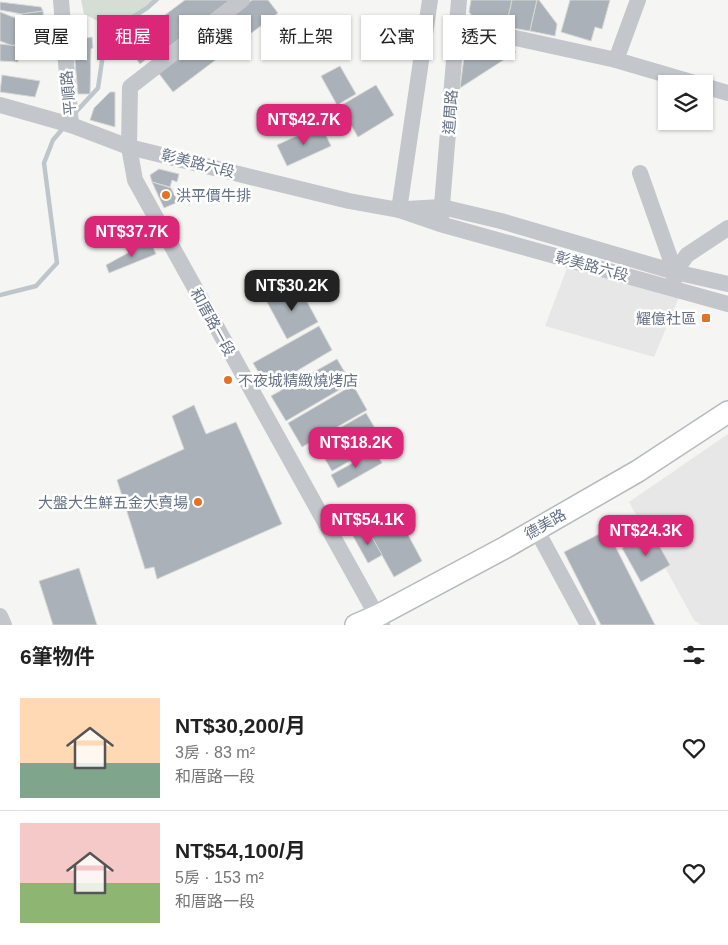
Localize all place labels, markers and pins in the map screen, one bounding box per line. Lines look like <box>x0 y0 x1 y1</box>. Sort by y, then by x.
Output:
pin: NT$42.7K <box>252 104 356 146</box>
place label: 洪平價牛排 <box>176 187 251 204</box>
marker: 洪平價牛排 <box>160 189 172 201</box>
pin: NT$37.7K <box>80 216 184 258</box>
pin: NT$30.2K <box>240 270 344 312</box>
place label: 耀億社區 <box>636 310 696 327</box>
marker: 耀億社區 <box>700 312 712 324</box>
place label: 不夜城精緻燒烤店 <box>238 372 358 389</box>
marker: 不夜城精緻燒烤店 <box>222 374 234 386</box>
pin: NT$18.2K <box>304 426 408 469</box>
place label: 大盤大生鮮五金大賣場 <box>38 494 188 511</box>
marker: 大盤大生鮮五金大賣場 <box>192 496 204 508</box>
pin: NT$54.1K <box>316 504 420 546</box>
pin: NT$24.3K <box>594 514 698 557</box>

